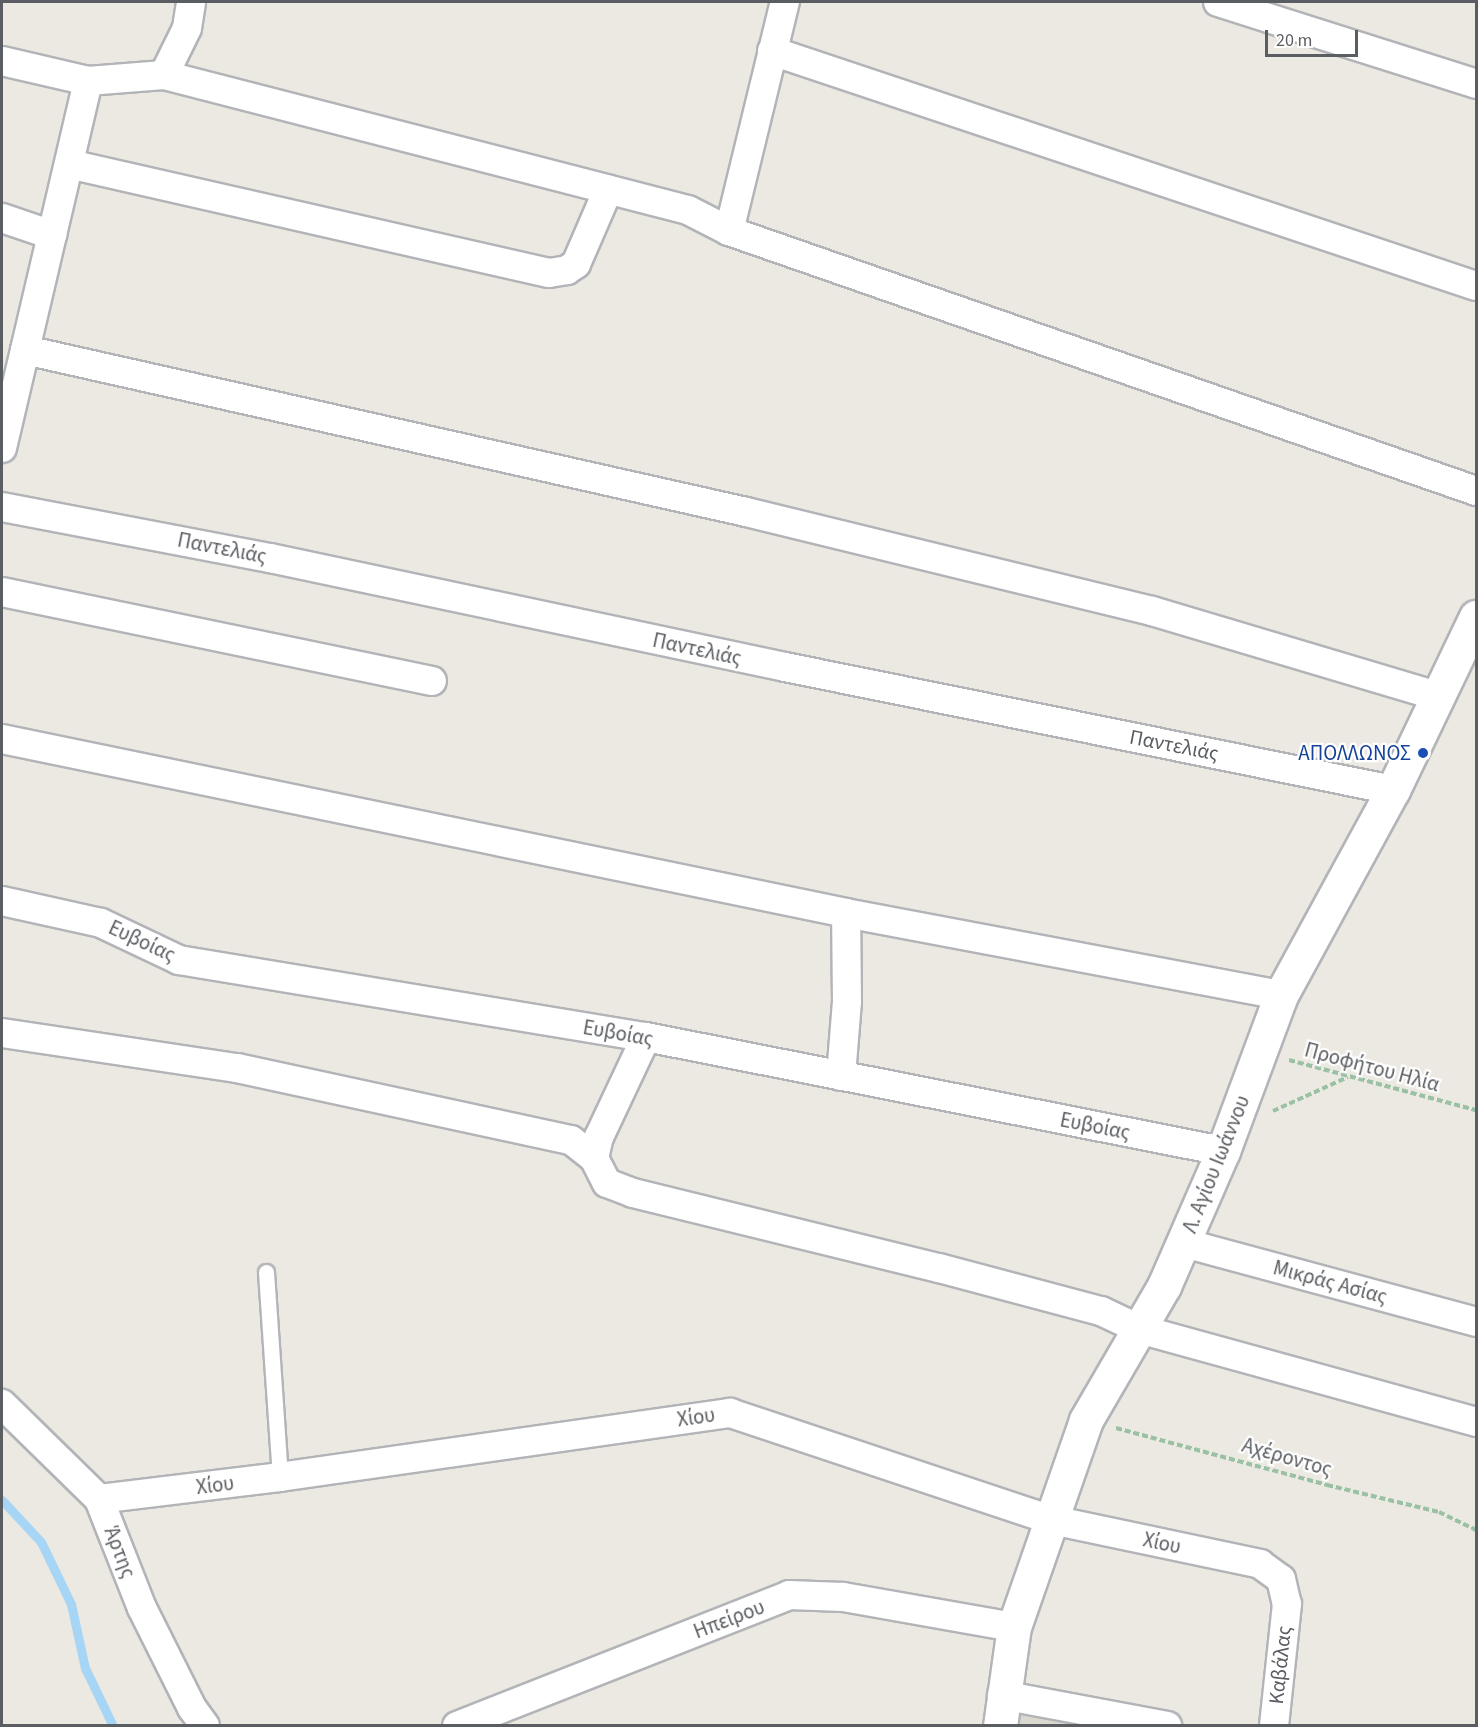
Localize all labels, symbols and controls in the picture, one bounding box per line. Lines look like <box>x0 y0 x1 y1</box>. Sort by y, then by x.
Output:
scale bar <box>1268 18 1361 56</box>
text: 20 m <box>1276 28 1312 53</box>
street label: Παντελιάς <box>175 527 269 569</box>
street label: Παντελιάς <box>650 627 744 671</box>
street label: Παντελιάς <box>1127 724 1221 766</box>
place label: ΑΠΟΛΛΩΝΟΣ <box>1298 740 1411 766</box>
marker: ΑΠΟΛΛΩΝΟΣ <box>1416 746 1430 760</box>
street label: Ευβοίας <box>105 915 179 967</box>
street label: Ευβοίας <box>581 1014 655 1052</box>
street label: Προφήτου Ηλία <box>1302 1037 1442 1097</box>
street label: Λ. Αγίου Ιωάννου <box>1177 1091 1255 1237</box>
street label: Ευβοίας <box>1058 1107 1132 1145</box>
street label: Μικράς Ασίας <box>1270 1255 1390 1309</box>
street label: Χίου <box>675 1402 717 1432</box>
street label: Αχέροντος <box>1239 1432 1335 1482</box>
street label: Χίου <box>195 1470 235 1500</box>
street label: Άρτης <box>99 1523 141 1581</box>
street label: Χίου <box>1141 1527 1183 1559</box>
street label: Ηπείρου <box>690 1594 768 1644</box>
street label: Καβάλας <box>1263 1625 1297 1705</box>

